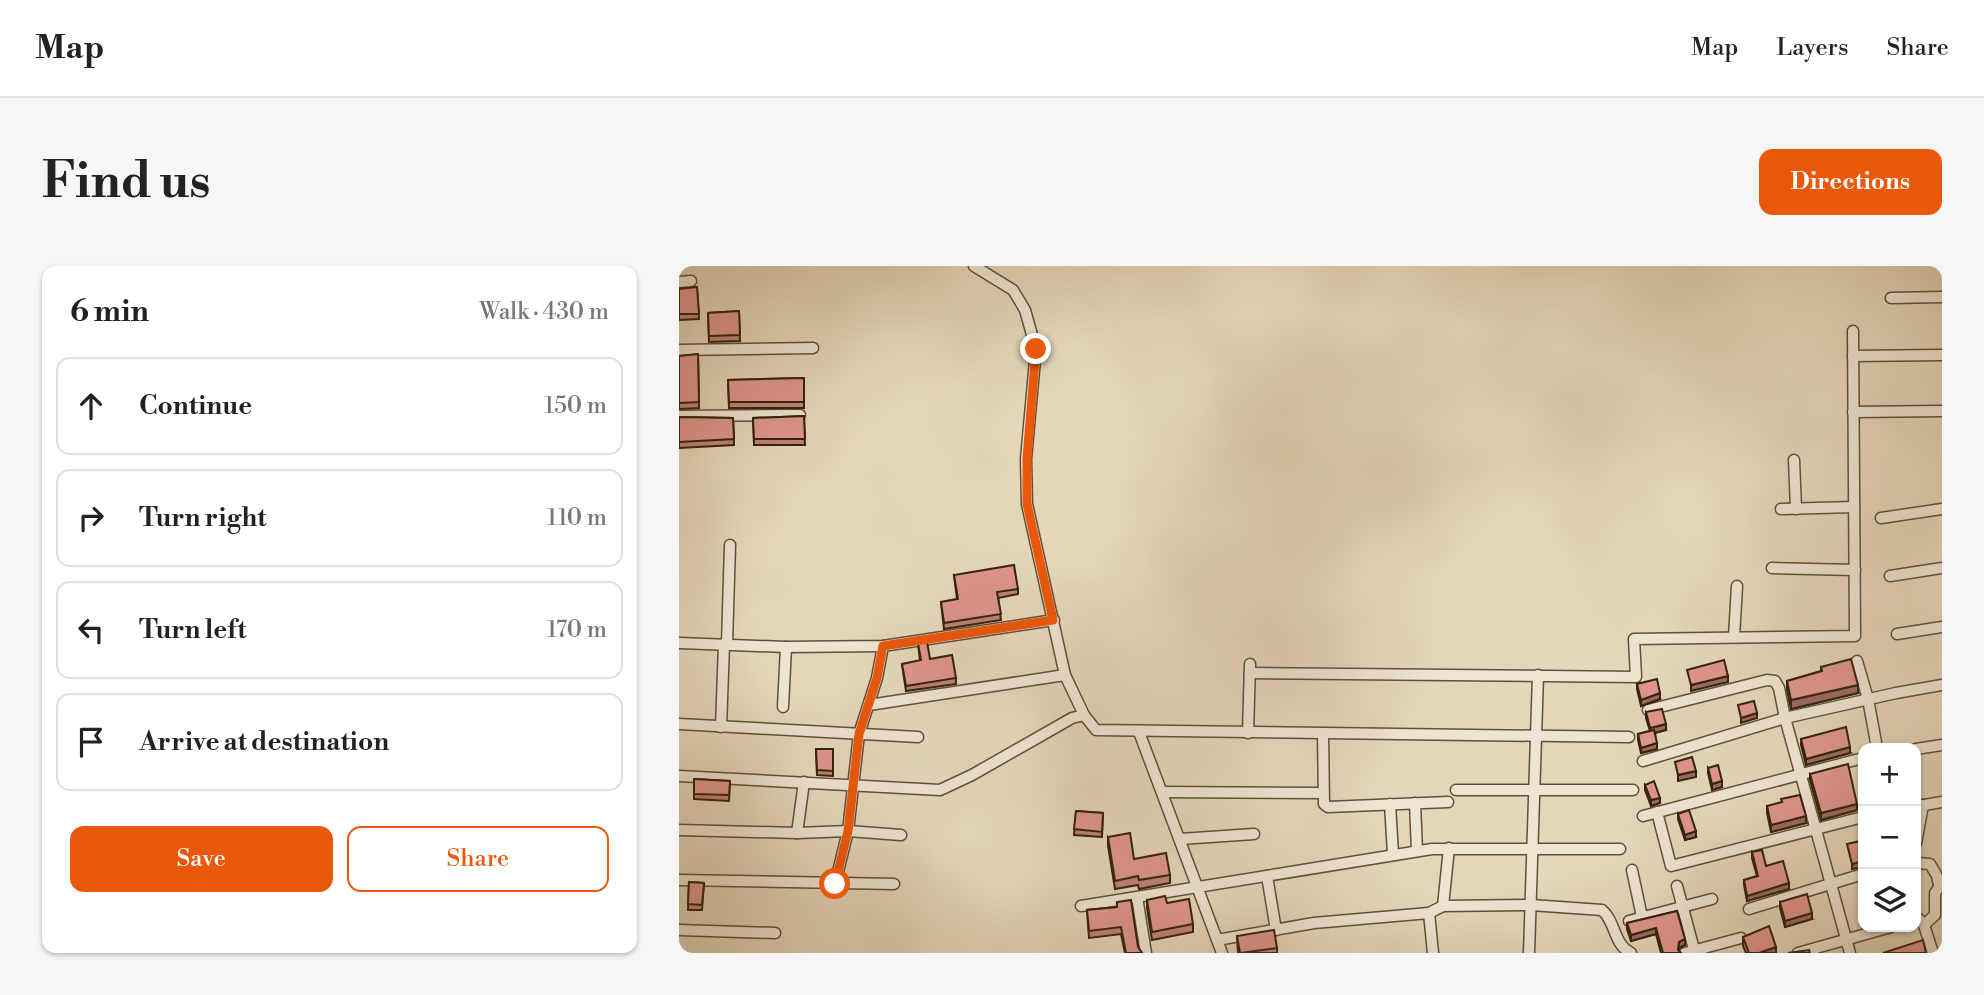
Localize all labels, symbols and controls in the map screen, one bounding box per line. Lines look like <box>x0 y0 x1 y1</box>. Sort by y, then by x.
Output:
text: Map <box>35 28 104 69</box>
text: Map <box>1691 33 1738 63</box>
text: Layers <box>1776 33 1848 63</box>
text: Share <box>1886 33 1949 63</box>
button: Directions <box>1759 149 1942 215</box>
text: Find us <box>42 152 211 213</box>
text: 6 min <box>70 293 149 331</box>
text: Walk · 430 m <box>479 298 609 326</box>
route end <box>1020 333 1051 364</box>
icon: ahead <box>72 387 110 425</box>
text: Continue <box>139 390 252 422</box>
text: 150 m <box>544 392 607 420</box>
icon: right <box>72 499 110 537</box>
text: Turn right <box>139 502 267 534</box>
text: 110 m <box>547 504 607 532</box>
icon: left <box>72 611 110 649</box>
text: Turn left <box>139 614 247 646</box>
text: 170 m <box>547 616 607 644</box>
icon: arrive <box>72 723 110 761</box>
text: Arrive at destination <box>139 726 389 758</box>
map controls <box>1858 743 1921 932</box>
button: + <box>1858 743 1921 806</box>
button: − <box>1858 806 1921 869</box>
button: Save <box>70 826 333 892</box>
button: Share <box>347 826 609 892</box>
route start <box>819 868 850 899</box>
button: layers <box>1858 869 1921 932</box>

